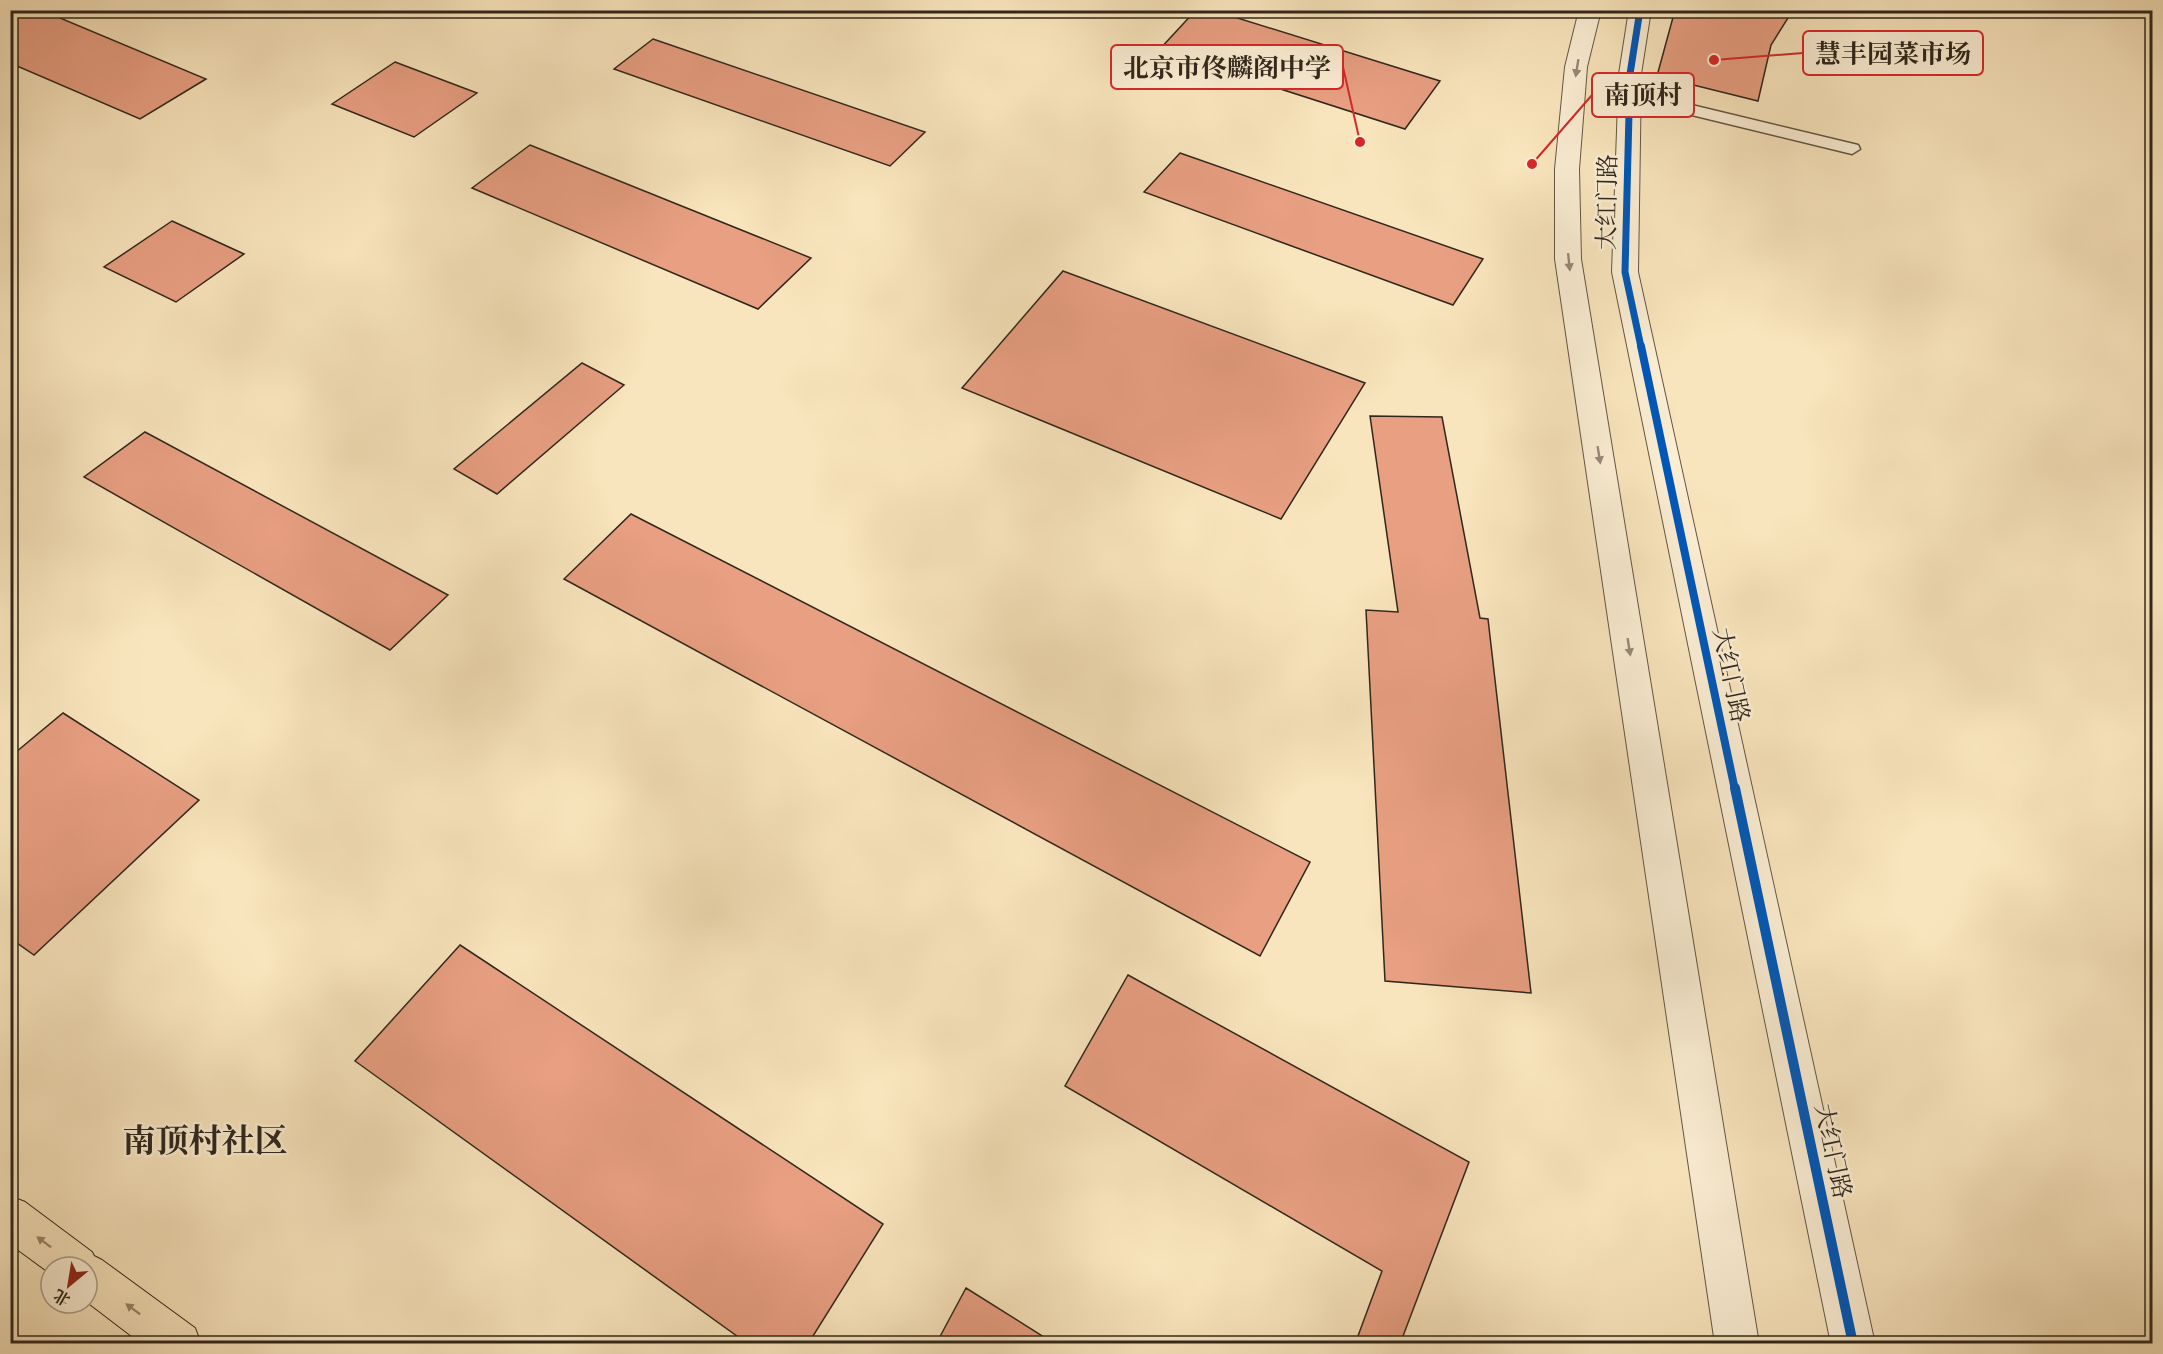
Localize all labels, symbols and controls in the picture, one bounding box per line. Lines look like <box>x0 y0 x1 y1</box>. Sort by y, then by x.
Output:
callout: 慧丰园菜市场 <box>1803 31 1983 75</box>
text: 慧丰园菜市场 <box>1815 39 1971 71</box>
callout: 北京市佟麟阁中学 <box>1111 45 1343 89</box>
text: 北京市佟麟阁中学 <box>1123 53 1331 85</box>
one-way arrow <box>1572 58 1581 77</box>
callout: 南顶村 <box>1592 73 1694 117</box>
text: 南顶村 <box>1604 80 1682 112</box>
street label: 大红门路 <box>1592 154 1624 250</box>
one-way arrow <box>1564 253 1574 272</box>
one-way arrow <box>1594 445 1603 464</box>
street label: 大红门路 <box>1705 625 1755 725</box>
one-way arrow <box>1624 638 1633 657</box>
street label: 大红门路 <box>1807 1101 1857 1201</box>
district label: 南顶村社区 <box>123 1122 288 1163</box>
one-way arrow <box>36 1236 52 1248</box>
north arrow <box>39 1255 99 1315</box>
text: 北 <box>50 1284 74 1310</box>
one-way arrow <box>125 1303 141 1315</box>

